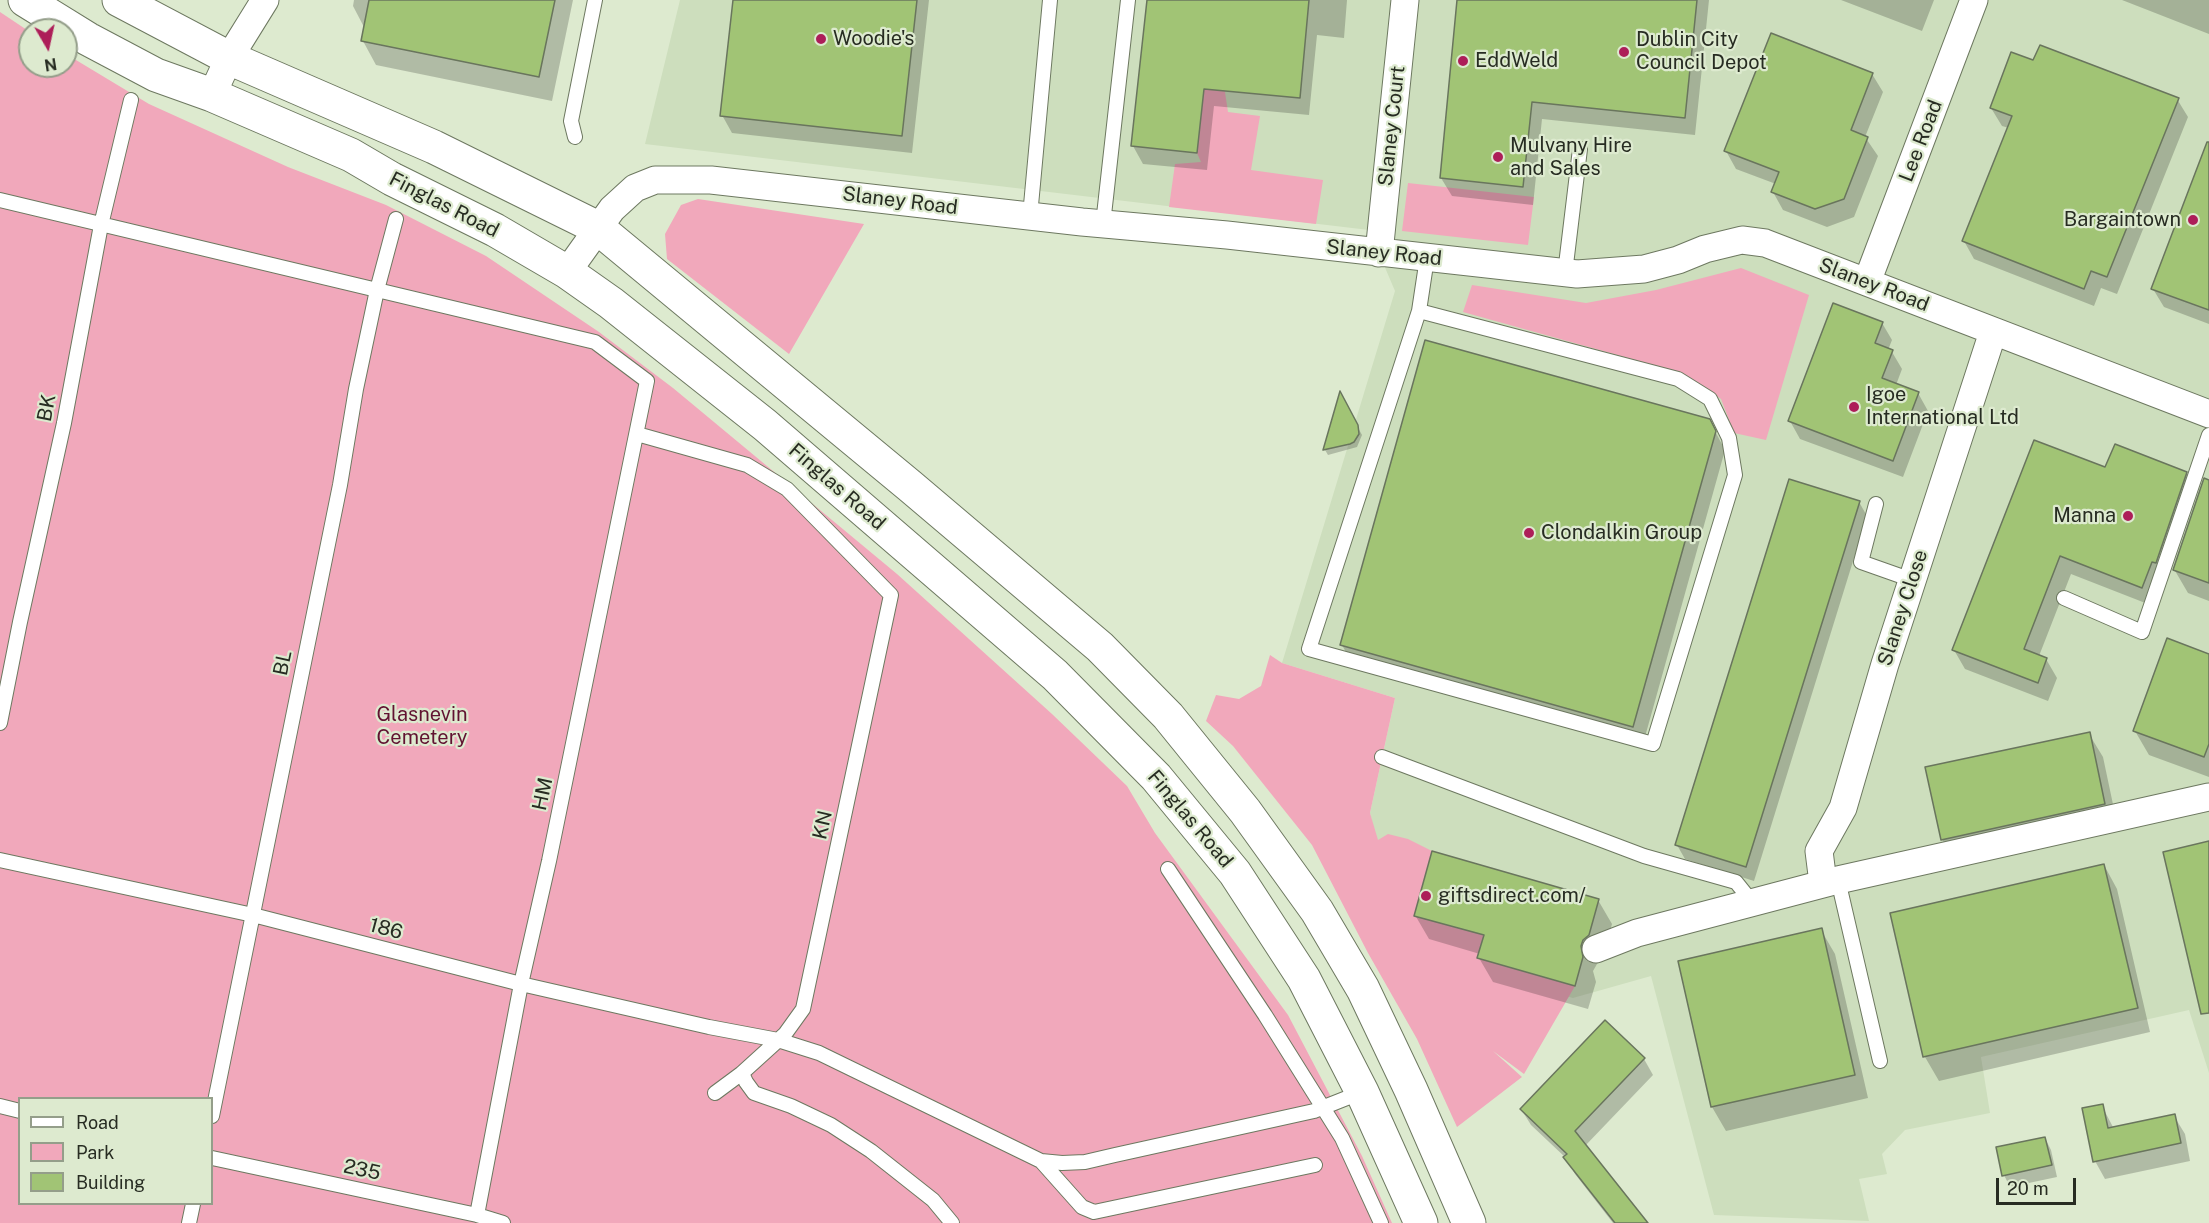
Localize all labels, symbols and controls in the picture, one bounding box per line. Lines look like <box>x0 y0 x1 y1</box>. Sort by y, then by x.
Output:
north arrow <box>18 18 78 78</box>
place label: Woodie's <box>833 27 914 51</box>
place label: Dublin City Council Depot <box>1636 28 1767 75</box>
marker: Woodie's <box>814 32 828 46</box>
marker: Dublin City Council Depot <box>1617 45 1631 59</box>
place label: EddWeld <box>1475 49 1558 73</box>
text: N <box>43 54 58 75</box>
marker: EddWeld <box>1456 54 1470 68</box>
street label: Slaney Court <box>1374 65 1410 187</box>
street label: Lee Road <box>1894 97 1948 185</box>
place label: Mulvany Hire and Sales <box>1510 134 1632 181</box>
marker: Mulvany Hire and Sales <box>1491 150 1505 164</box>
street label: Finglas Road <box>385 167 503 243</box>
street label: Slaney Road <box>841 182 959 220</box>
place label: Bargaintown <box>2064 208 2181 232</box>
marker: Bargaintown <box>2186 213 2200 227</box>
street label: Slaney Road <box>1325 235 1443 271</box>
street label: Slaney Road <box>1816 253 1932 317</box>
place label: Igoe International Ltd <box>1866 383 2019 430</box>
street label: BK <box>33 392 61 424</box>
marker: Igoe International Ltd <box>1847 400 1861 414</box>
street label: Finglas Road <box>784 439 890 535</box>
place label: Manna <box>2053 504 2116 528</box>
marker: Manna <box>2121 509 2135 523</box>
place label: Clondalkin Group <box>1541 521 1702 545</box>
marker: Clondalkin Group <box>1522 526 1536 540</box>
street label: Slaney Close <box>1873 547 1933 669</box>
street label: BL <box>269 648 297 678</box>
park label: Glasnevin Cemetery <box>376 703 468 750</box>
street label: Finglas Road <box>1142 765 1238 873</box>
street label: HM <box>528 775 558 813</box>
street label: KN <box>808 808 838 842</box>
place label: giftsdirect.com/ <box>1438 884 1586 908</box>
marker: giftsdirect.com/ <box>1419 889 1433 903</box>
street label: 186 <box>367 913 405 945</box>
legend <box>18 1097 213 1205</box>
text: Road <box>76 1112 119 1133</box>
text: Park <box>76 1142 114 1163</box>
street label: 235 <box>341 1154 383 1186</box>
scale bar <box>1999 1166 2078 1204</box>
text: Building <box>76 1172 145 1193</box>
text: 20 m <box>2007 1178 2049 1199</box>

